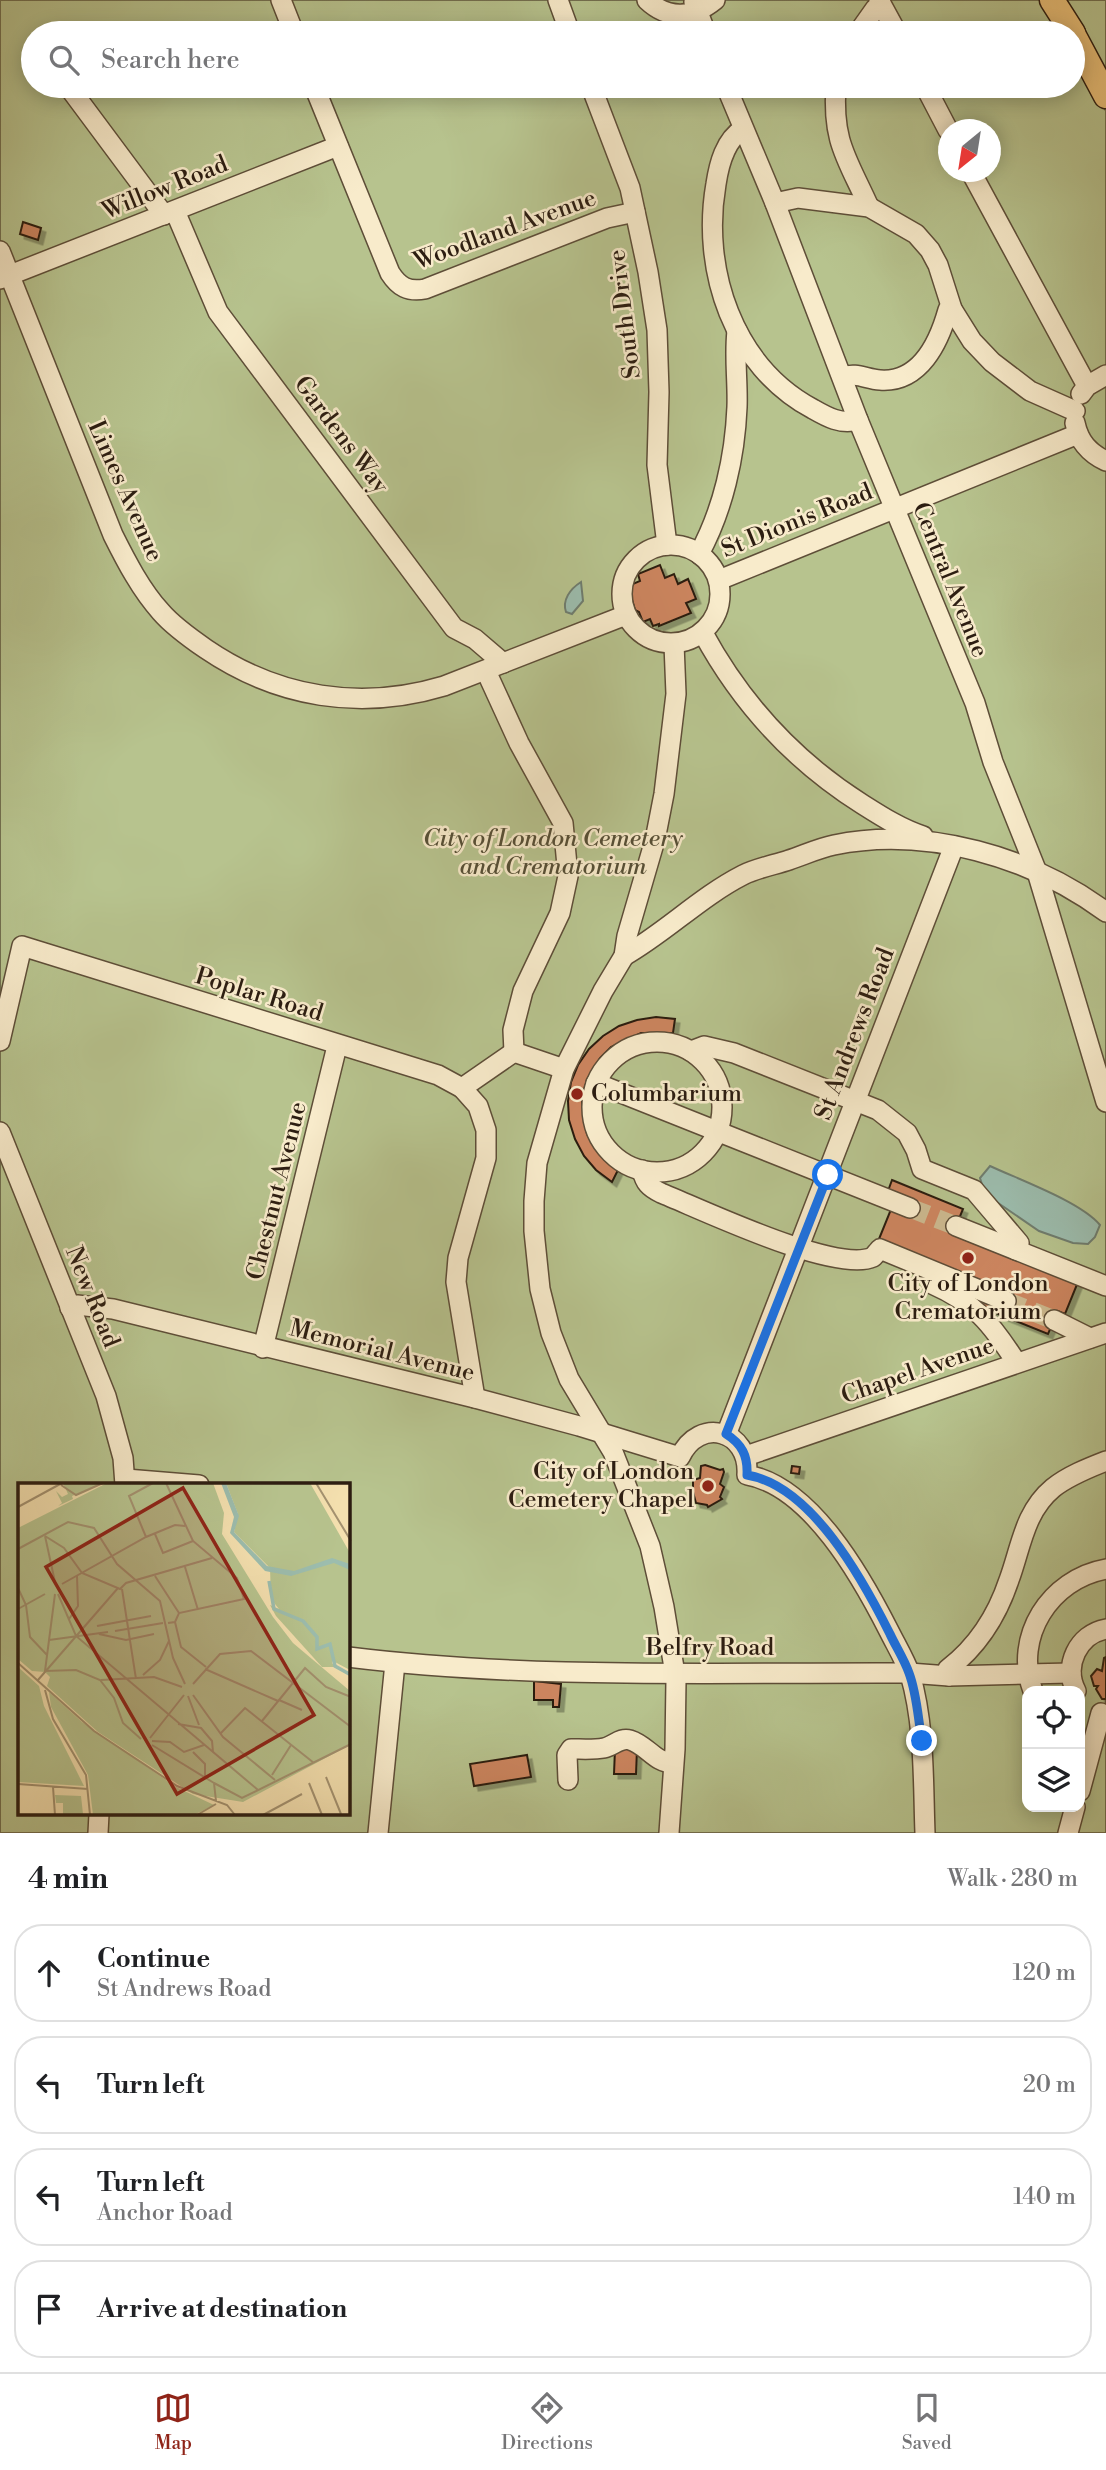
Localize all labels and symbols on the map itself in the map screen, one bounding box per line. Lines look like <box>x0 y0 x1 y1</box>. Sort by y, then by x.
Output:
north arrow <box>938 119 1001 182</box>
street label: Willow Road <box>97 149 233 227</box>
street label: Woodland Avenue <box>409 183 600 277</box>
street label: South Drive <box>602 248 648 380</box>
street label: Gardens Way <box>287 370 395 500</box>
street label: Limes Avenue <box>80 416 170 566</box>
street label: St Dionis Road <box>717 477 877 565</box>
street label: Central Avenue <box>905 498 995 662</box>
park label: City of London Cemetery and Crematorium <box>423 824 683 882</box>
street label: St Andrews Road <box>808 943 902 1124</box>
street label: Poplar Road <box>191 961 327 1029</box>
place label: Columbarium <box>591 1079 742 1109</box>
marker: Columbarium <box>569 1086 585 1102</box>
street label: Chestnut Avenue <box>240 1099 314 1283</box>
route start <box>812 1159 843 1190</box>
street label: New Road <box>58 1242 126 1352</box>
marker: City of London Crematorium <box>960 1250 976 1266</box>
place label: City of London Crematorium <box>887 1269 1049 1327</box>
street label: Memorial Avenue <box>286 1313 478 1389</box>
street label: Chapel Avenue <box>837 1331 999 1411</box>
place label: City of London Cemetery Chapel <box>508 1457 694 1515</box>
marker: City of London Cemetery Chapel <box>700 1478 716 1494</box>
inset map <box>18 1483 350 1815</box>
street label: Belfry Road <box>645 1633 775 1663</box>
route end <box>906 1725 937 1756</box>

